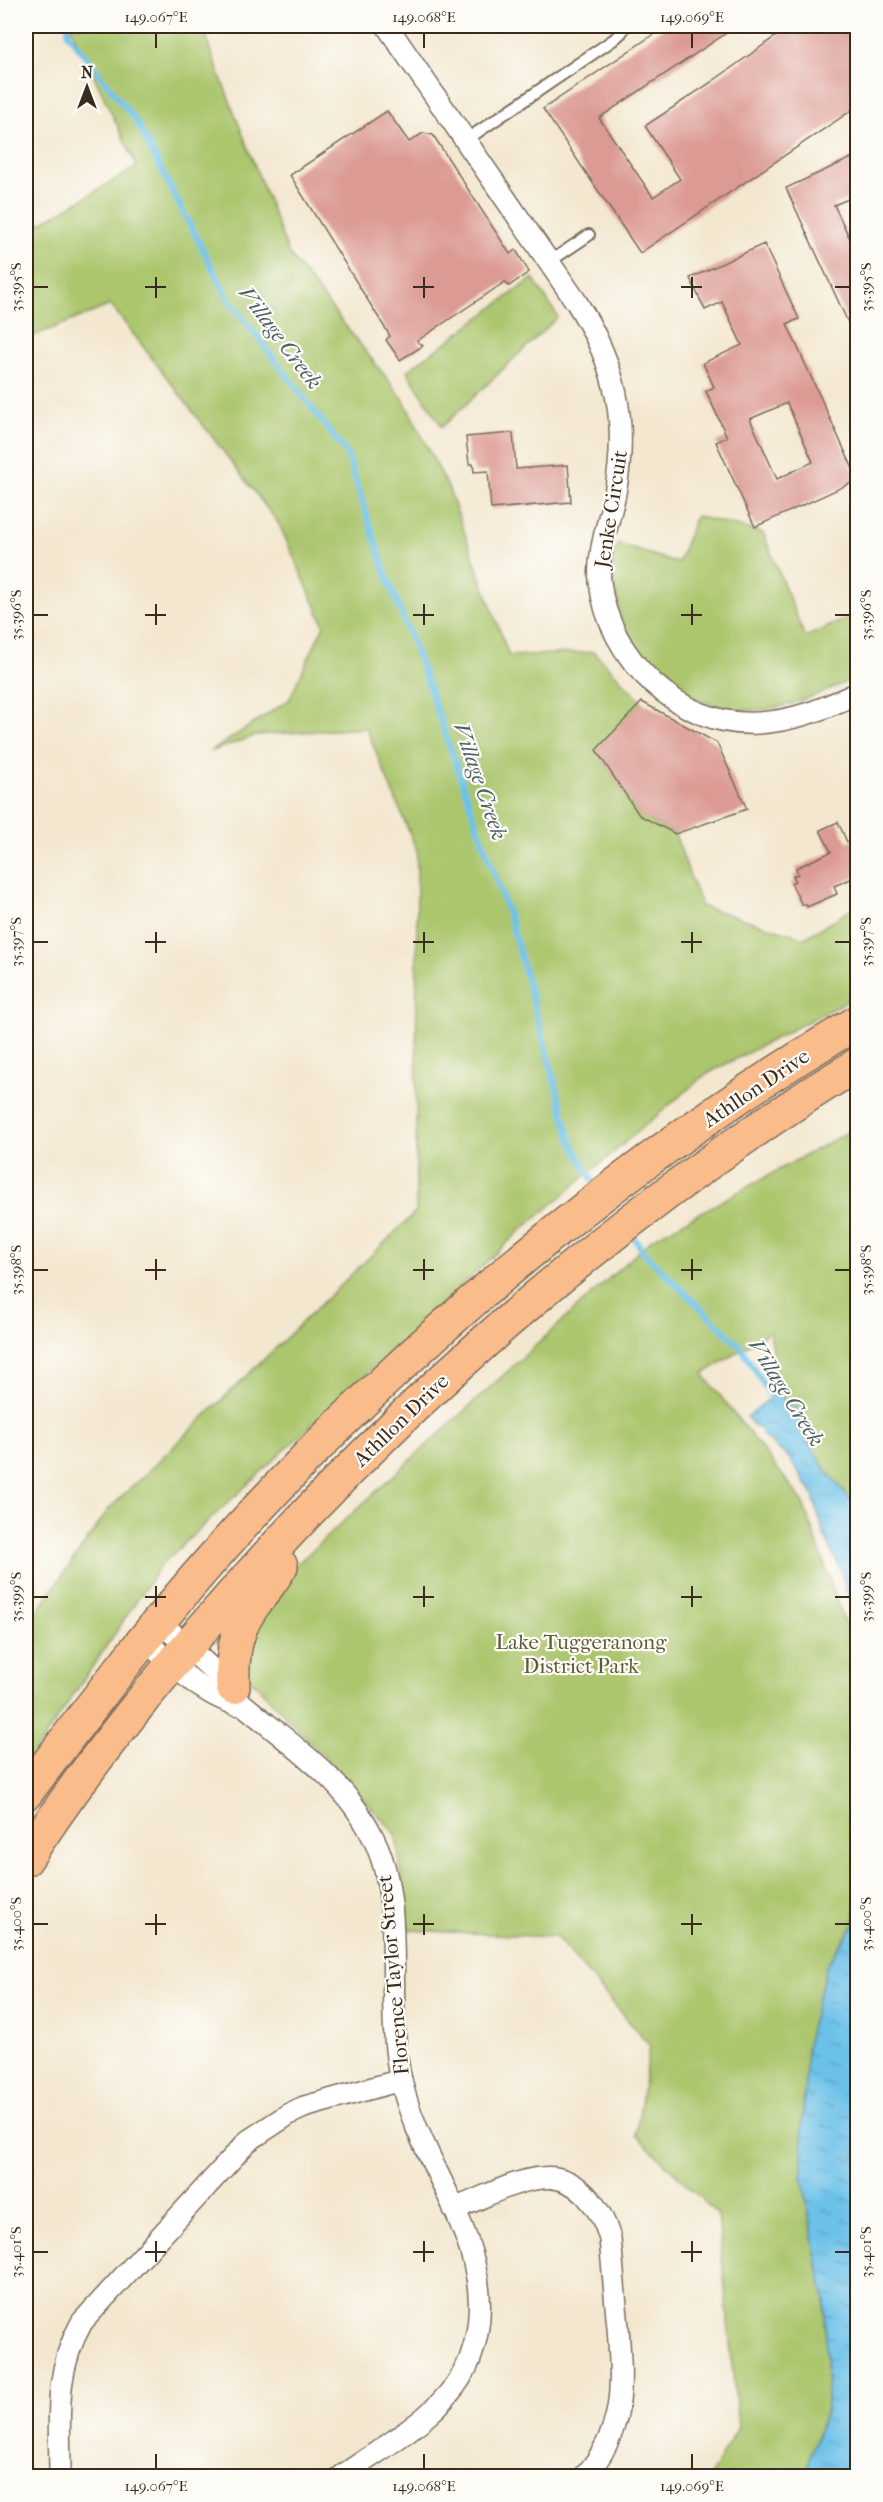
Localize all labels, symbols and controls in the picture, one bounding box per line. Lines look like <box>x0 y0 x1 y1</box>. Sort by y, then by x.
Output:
text: 149.067°E <box>124 8 188 26</box>
text: 149.068°E <box>392 8 456 26</box>
text: 149.069°E <box>660 8 724 26</box>
north arrow <box>57 57 117 117</box>
text: N <box>81 63 94 82</box>
text: 35.395°S <box>7 262 25 312</box>
text: 35.395°S <box>857 262 875 312</box>
water label: Village Creek <box>233 281 327 394</box>
street label: Jenke Circuit <box>590 448 632 572</box>
text: 35.396°S <box>7 589 25 640</box>
text: 35.396°S <box>857 589 875 640</box>
water label: Village Creek <box>448 719 512 843</box>
text: 35.397°S <box>7 917 25 967</box>
text: 35.397°S <box>857 917 875 967</box>
street label: Athllon Drive <box>698 1044 814 1133</box>
text: 35.398°S <box>7 1245 25 1295</box>
text: 35.398°S <box>857 1245 875 1295</box>
water label: Village Creek <box>743 1334 830 1451</box>
street label: Athllon Drive <box>348 1369 453 1472</box>
text: 35.399°S <box>7 1571 25 1622</box>
text: 35.399°S <box>857 1571 875 1622</box>
park label: Lake Tuggeranong District Park <box>496 1630 667 1678</box>
street label: Florence Taylor Street <box>372 1873 414 2076</box>
text: 35.400°S <box>7 1896 25 1951</box>
text: 35.400°S <box>857 1896 875 1951</box>
text: 35.401°S <box>7 2226 25 2278</box>
text: 35.401°S <box>857 2226 875 2278</box>
text: 149.067°E <box>124 2477 188 2495</box>
text: 149.068°E <box>392 2477 456 2495</box>
text: 149.069°E <box>660 2477 724 2495</box>

